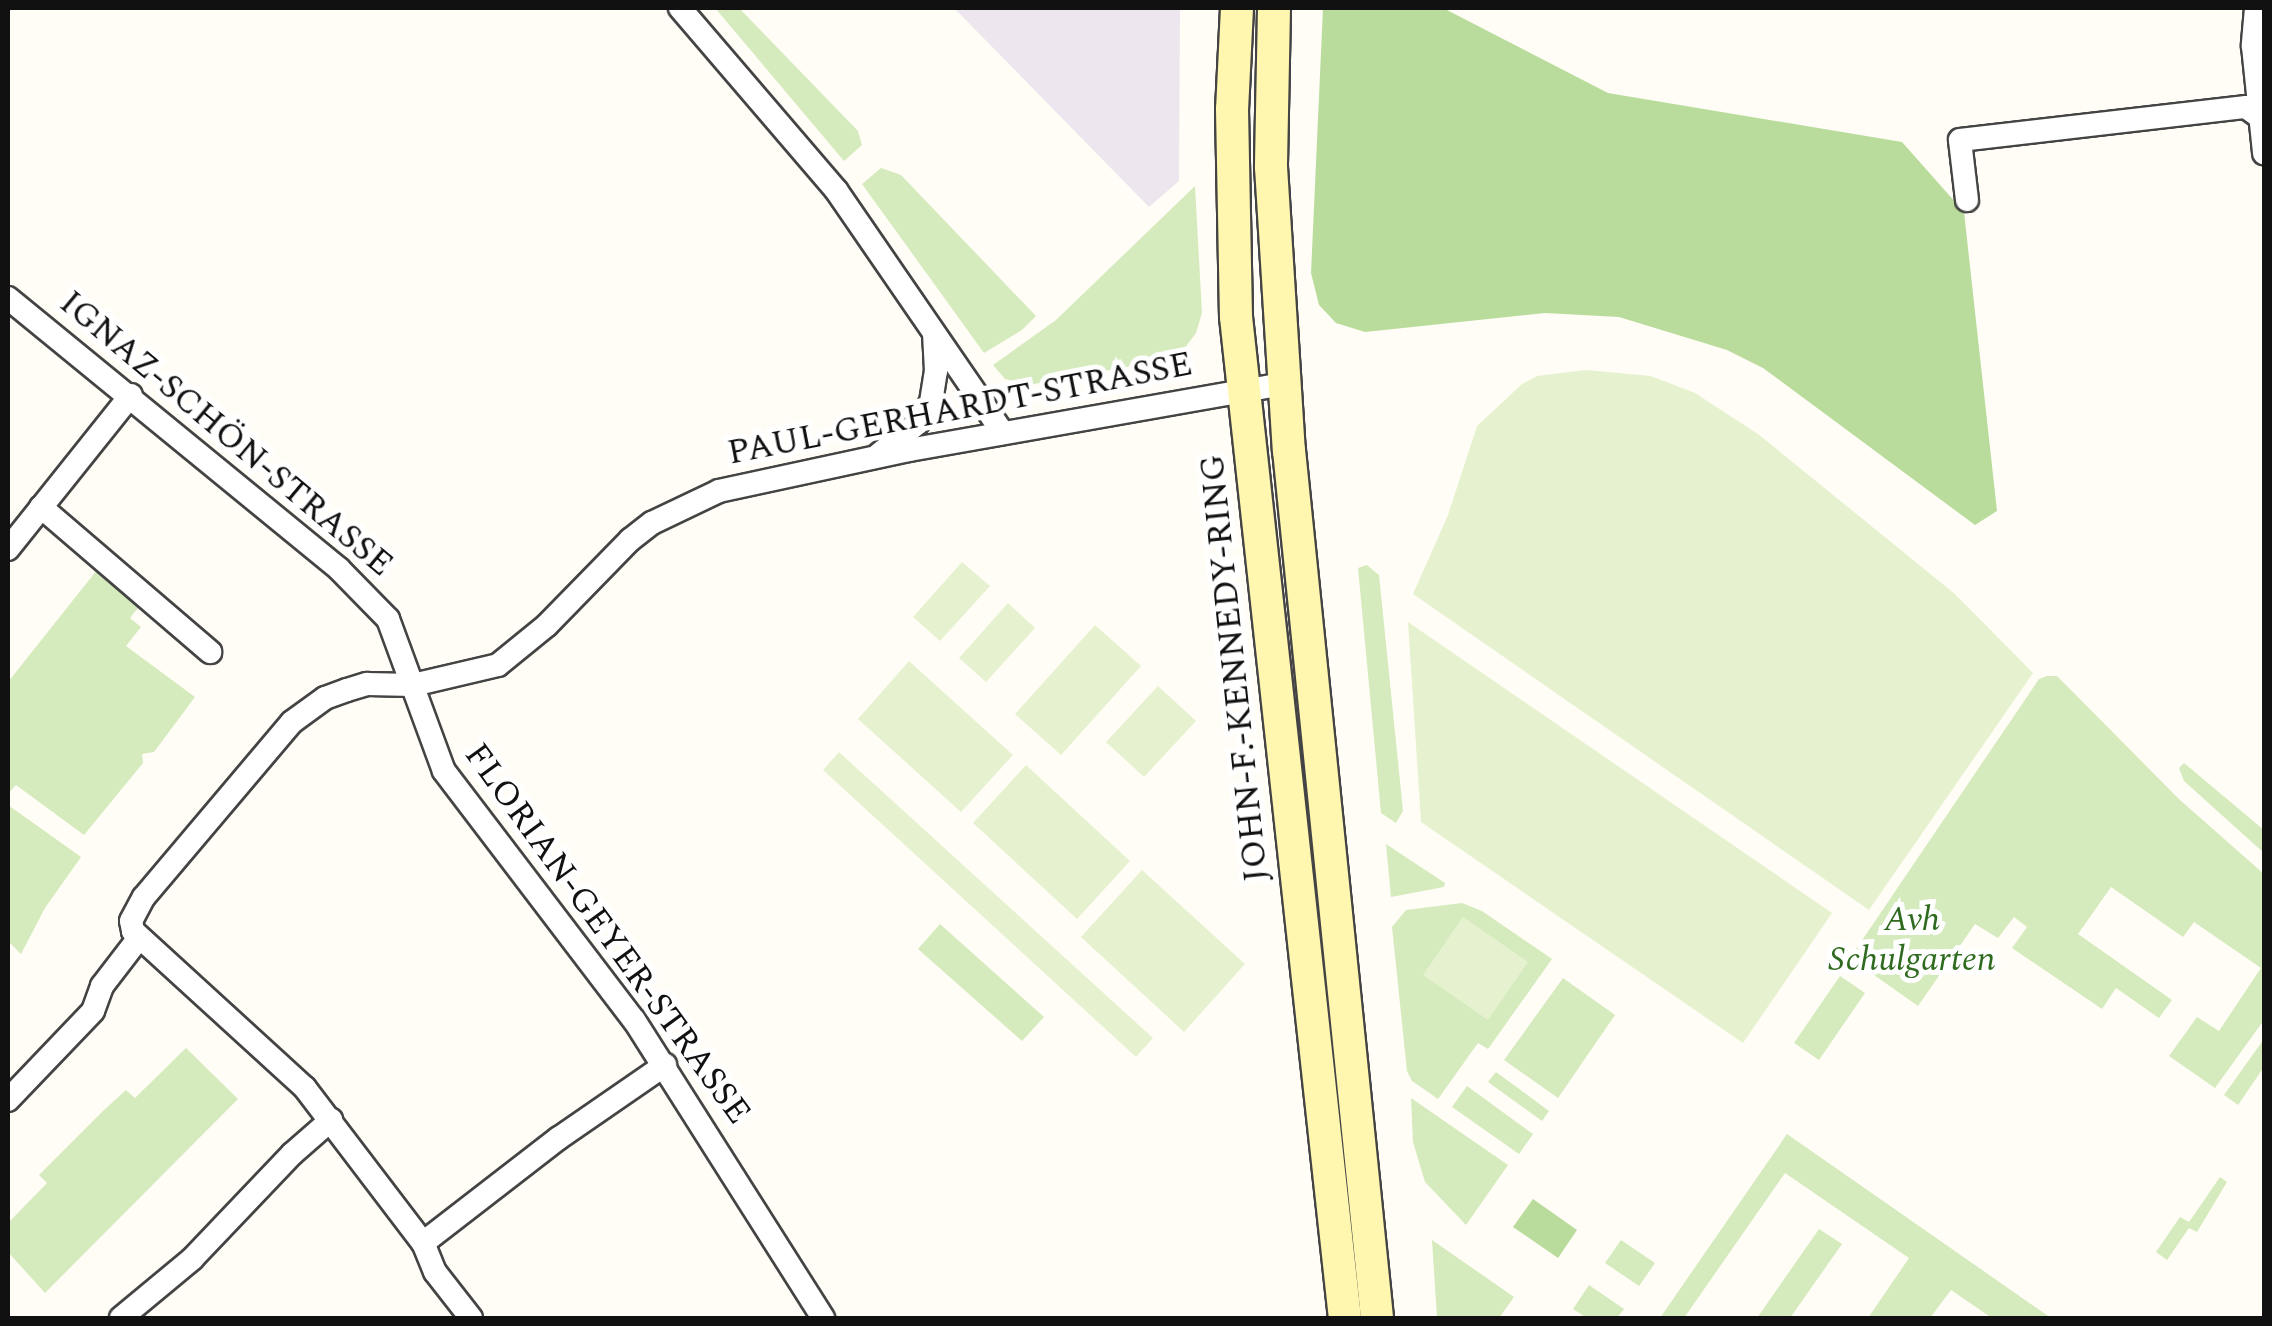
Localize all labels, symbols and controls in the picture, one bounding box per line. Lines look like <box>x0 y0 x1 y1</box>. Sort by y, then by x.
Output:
street label: IGNAZ-SCHÖN-STRASSE <box>51 282 401 586</box>
street label: PAUL-GERHARDT-STRASSE <box>724 343 1196 475</box>
street label: JOHN-F.-KENNEDY-RING <box>1192 452 1278 884</box>
street label: FLORIAN-GEYER-STRASSE <box>455 735 759 1133</box>
park label: Avh Schulgarten <box>1828 899 1996 981</box>

